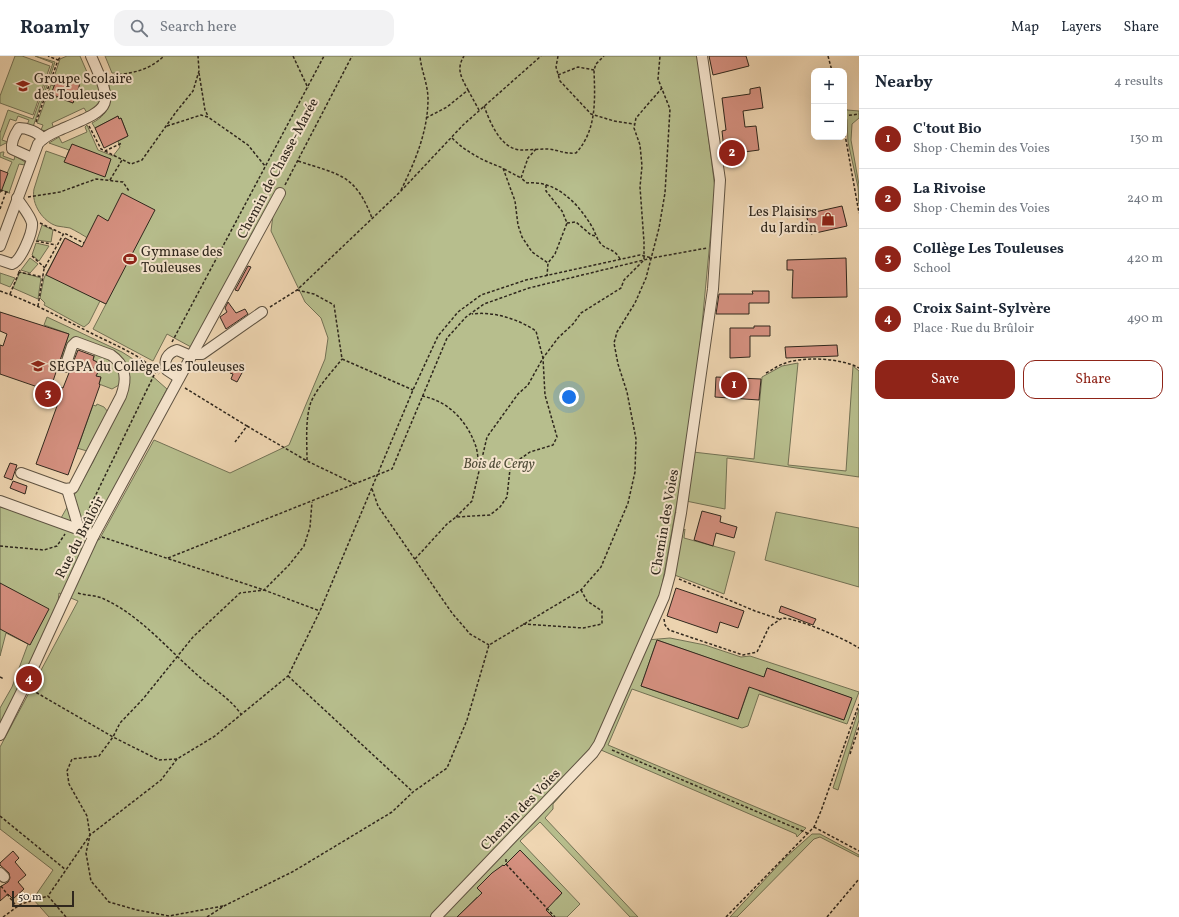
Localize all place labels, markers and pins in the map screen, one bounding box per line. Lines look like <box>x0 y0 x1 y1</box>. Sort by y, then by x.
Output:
place label: Groupe Scolaire des Touleuses <box>34 70 132 105</box>
school or university icon: Groupe Scolaire des Touleuses <box>15 78 31 94</box>
pin: 2 <box>719 138 745 168</box>
place label: Les Plaisirs du Jardin <box>748 203 817 238</box>
shop icon: Les Plaisirs du Jardin <box>820 211 836 227</box>
place label: Gymnase des Touleuses <box>141 243 222 278</box>
sports icon: Gymnase des Touleuses <box>122 251 138 267</box>
school or university icon: SEGPA du Collège Les Touleuses <box>30 358 46 374</box>
place label: SEGPA du Collège Les Touleuses <box>49 358 245 377</box>
pin: 1 <box>721 370 747 400</box>
pin: 3 <box>35 379 61 409</box>
pin: 4 <box>16 664 42 694</box>

